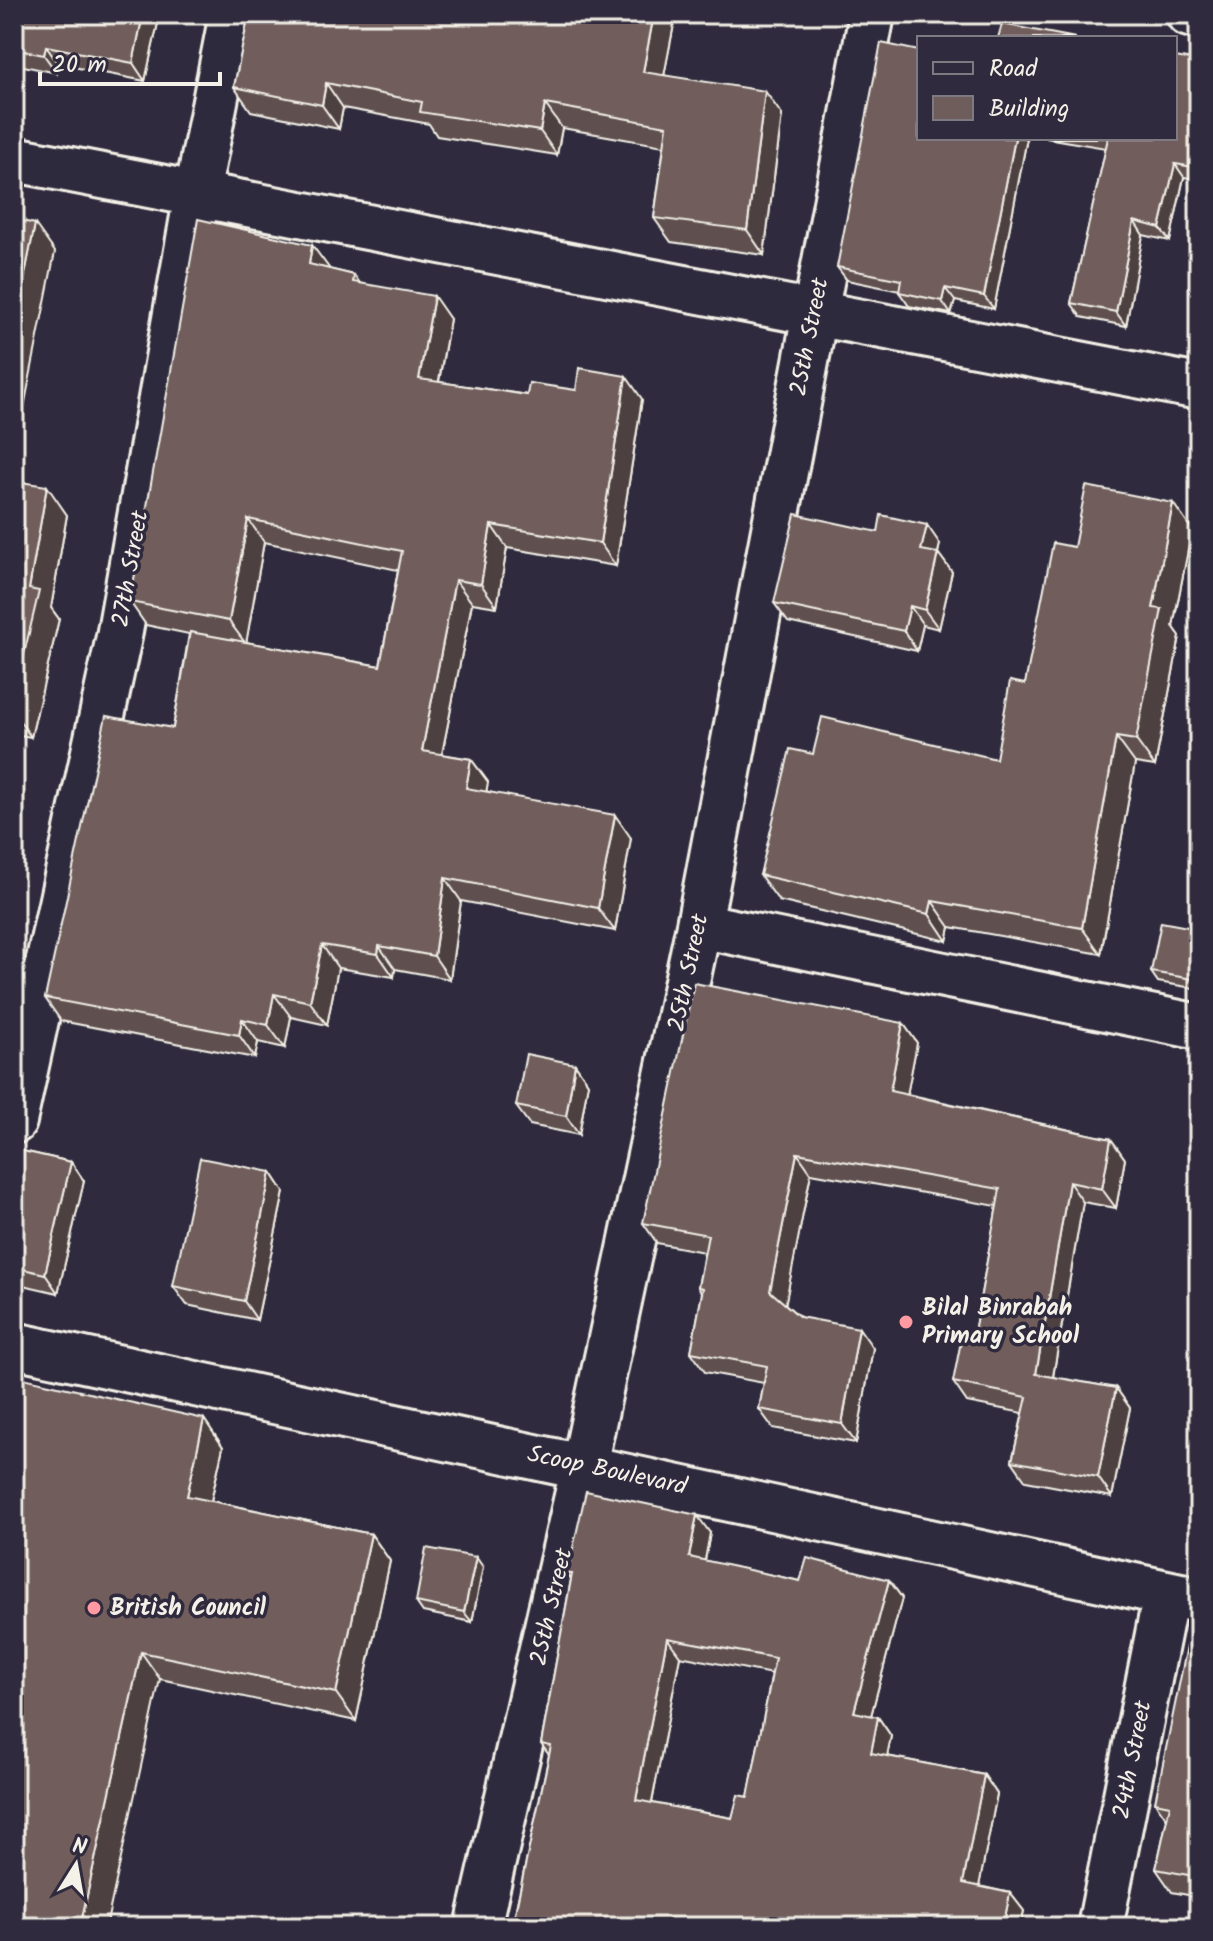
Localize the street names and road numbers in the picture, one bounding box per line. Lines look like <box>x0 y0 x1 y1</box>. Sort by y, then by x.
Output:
street label: 25th Street <box>779 274 841 399</box>
street label: 27th Street <box>102 507 161 630</box>
street label: 25th Street <box>658 910 721 1035</box>
street label: Scoop Boulevard <box>524 1435 691 1507</box>
street label: 25th Street <box>520 1544 585 1670</box>
street label: 24th Street <box>1102 1697 1164 1823</box>

